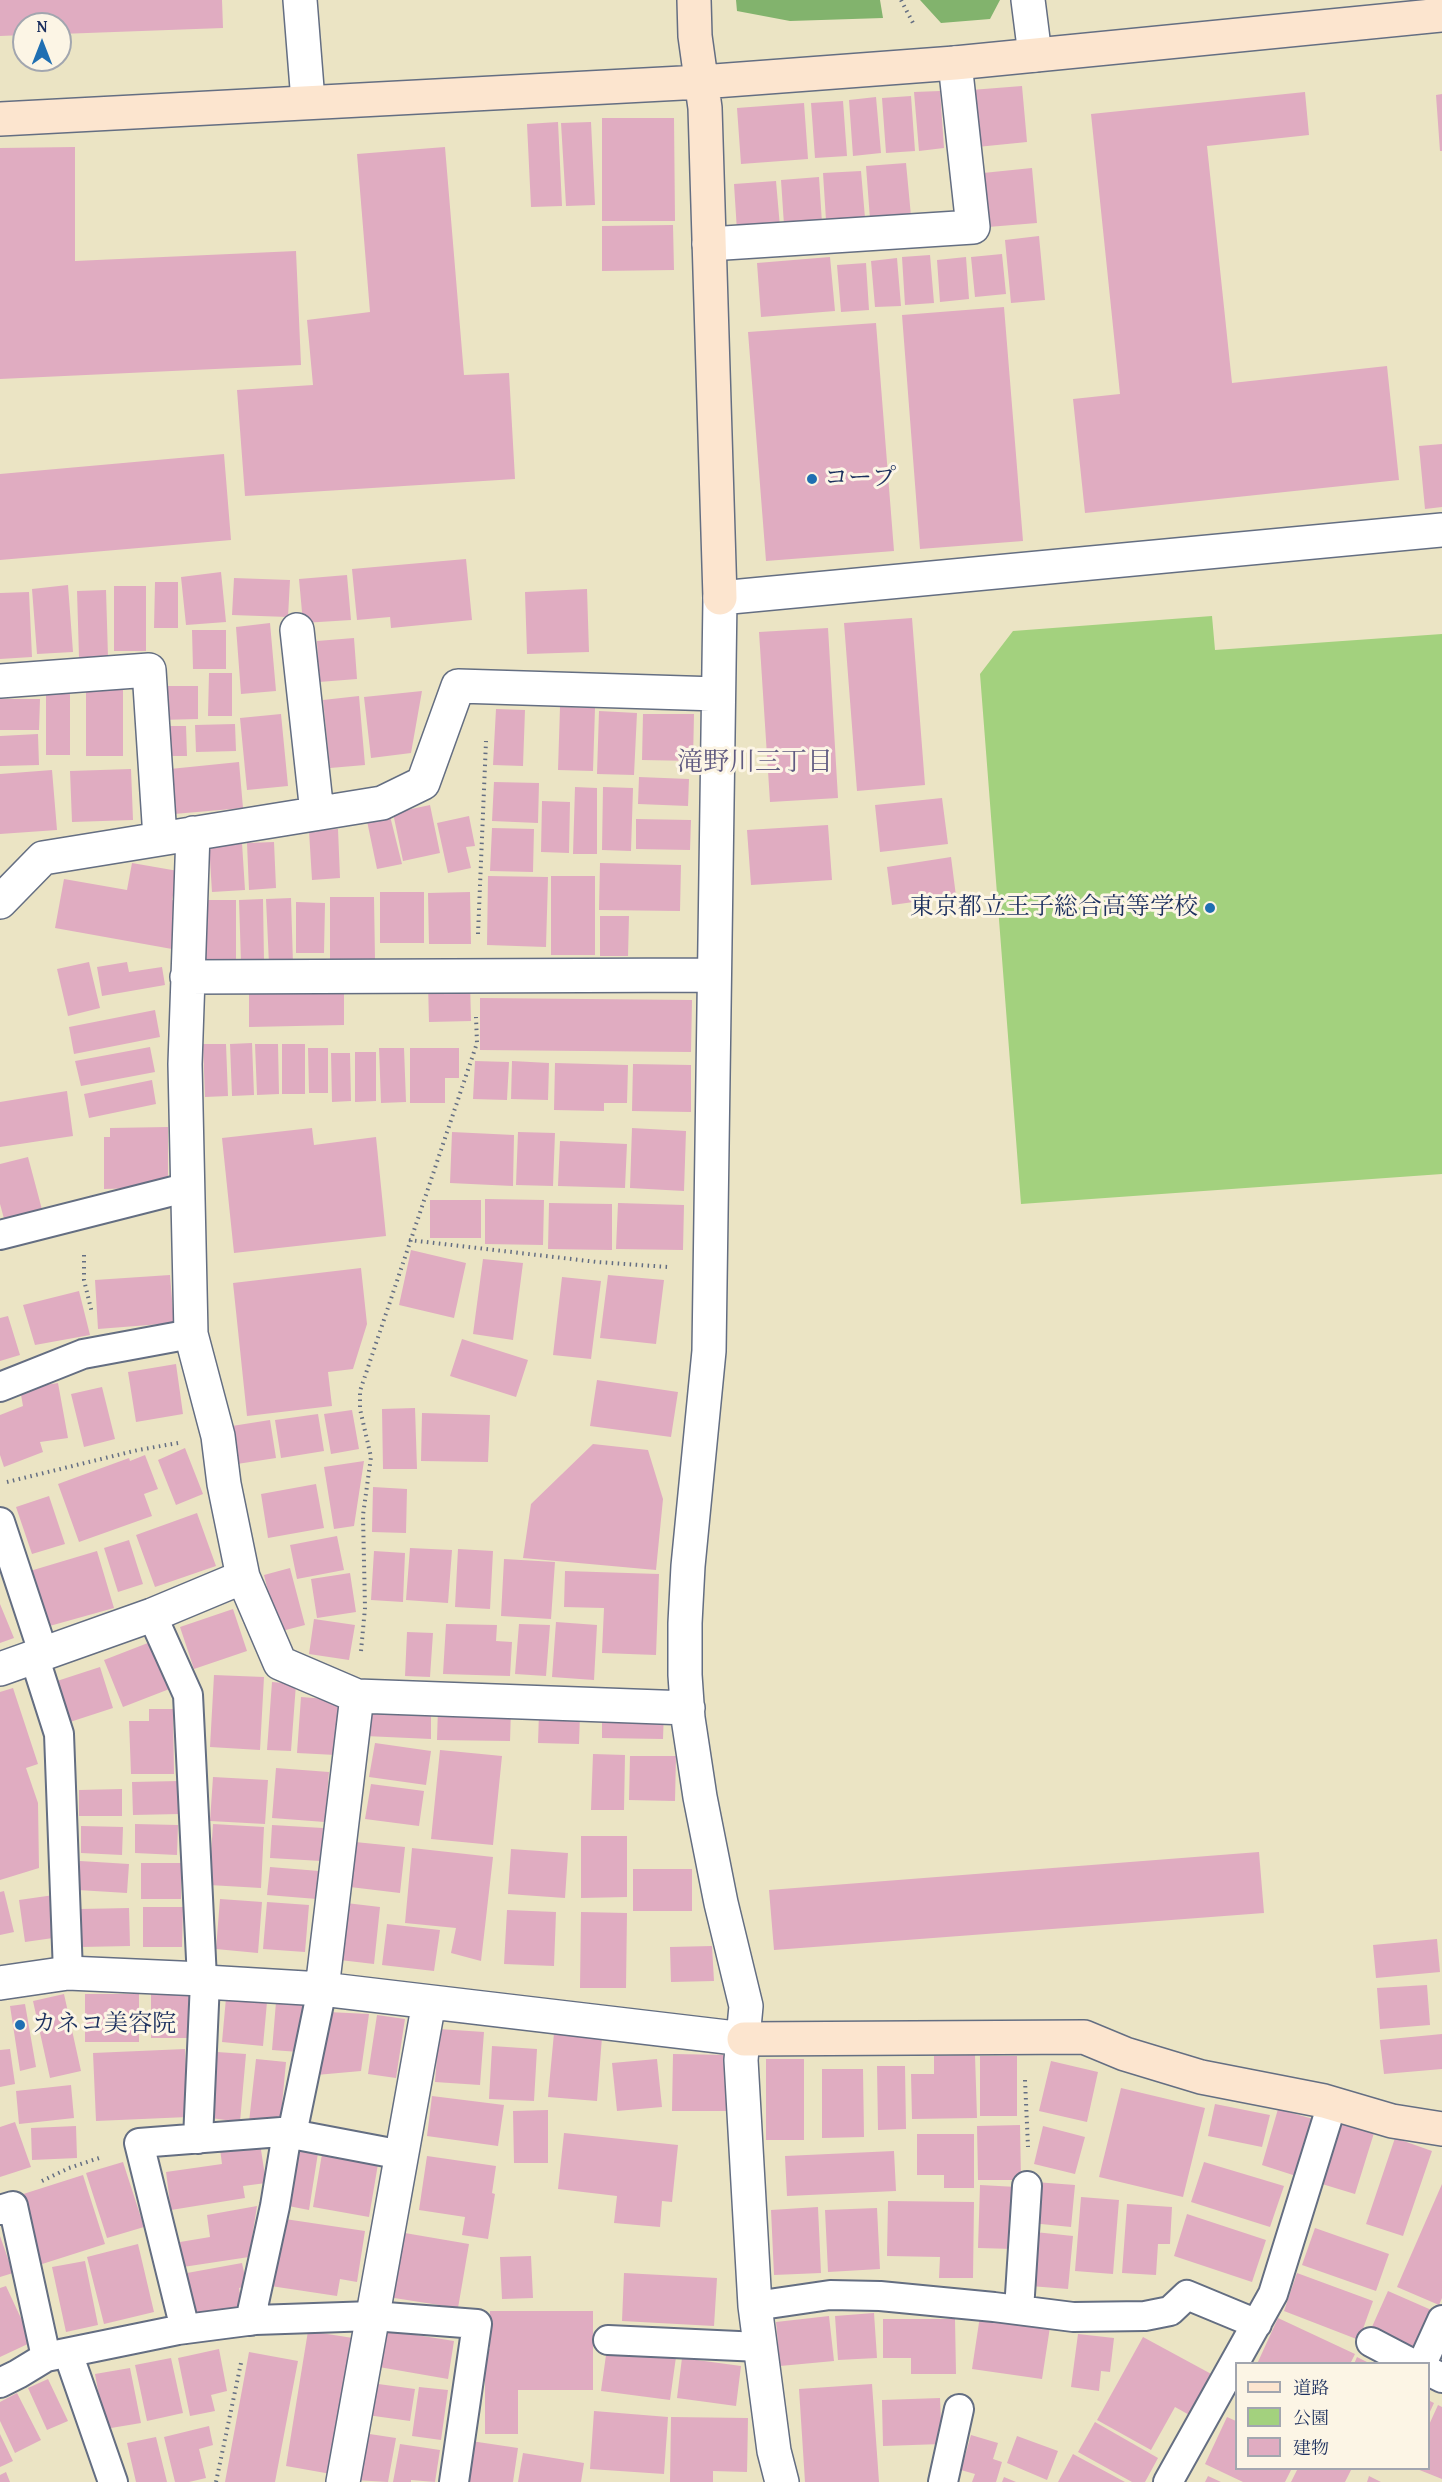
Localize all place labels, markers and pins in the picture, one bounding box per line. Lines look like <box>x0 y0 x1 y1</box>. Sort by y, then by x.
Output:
place label: コープ <box>824 465 896 493</box>
marker: コープ <box>805 472 819 486</box>
place label: 東京都立王子総合高等学校 <box>910 894 1198 922</box>
marker: 東京都立王子総合高等学校 <box>1203 901 1217 915</box>
place label: カネコ美容院 <box>32 2011 176 2039</box>
marker: カネコ美容院 <box>13 2018 27 2032</box>

